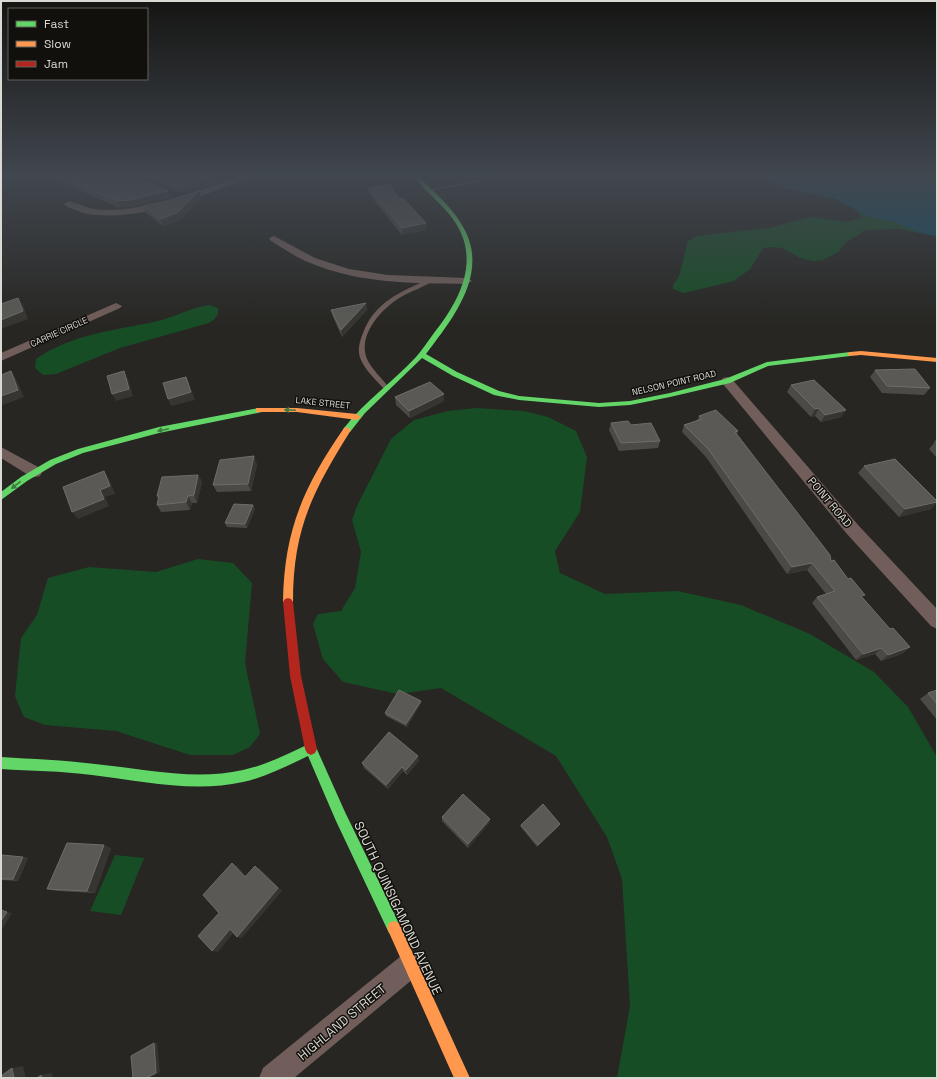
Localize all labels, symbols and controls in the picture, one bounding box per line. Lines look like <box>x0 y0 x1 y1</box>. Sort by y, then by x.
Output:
legend <box>8 8 148 80</box>
text: Fast <box>44 16 69 32</box>
text: Slow <box>44 36 71 52</box>
text: Jam <box>44 56 68 72</box>
street label: CARRIE CIRCLE <box>28 314 90 350</box>
street label: NELSON POINT ROAD <box>631 367 717 399</box>
street label: LAKE STREET <box>295 394 352 412</box>
one-way arrow <box>284 406 296 413</box>
one-way arrow <box>156 427 169 433</box>
street label: POINT ROAD <box>805 474 855 530</box>
one-way arrow <box>11 481 22 489</box>
street label: SOUTH QUINSIGAMOND AVENUE <box>350 818 446 998</box>
street label: HIGHLAND STREET <box>294 980 390 1064</box>

